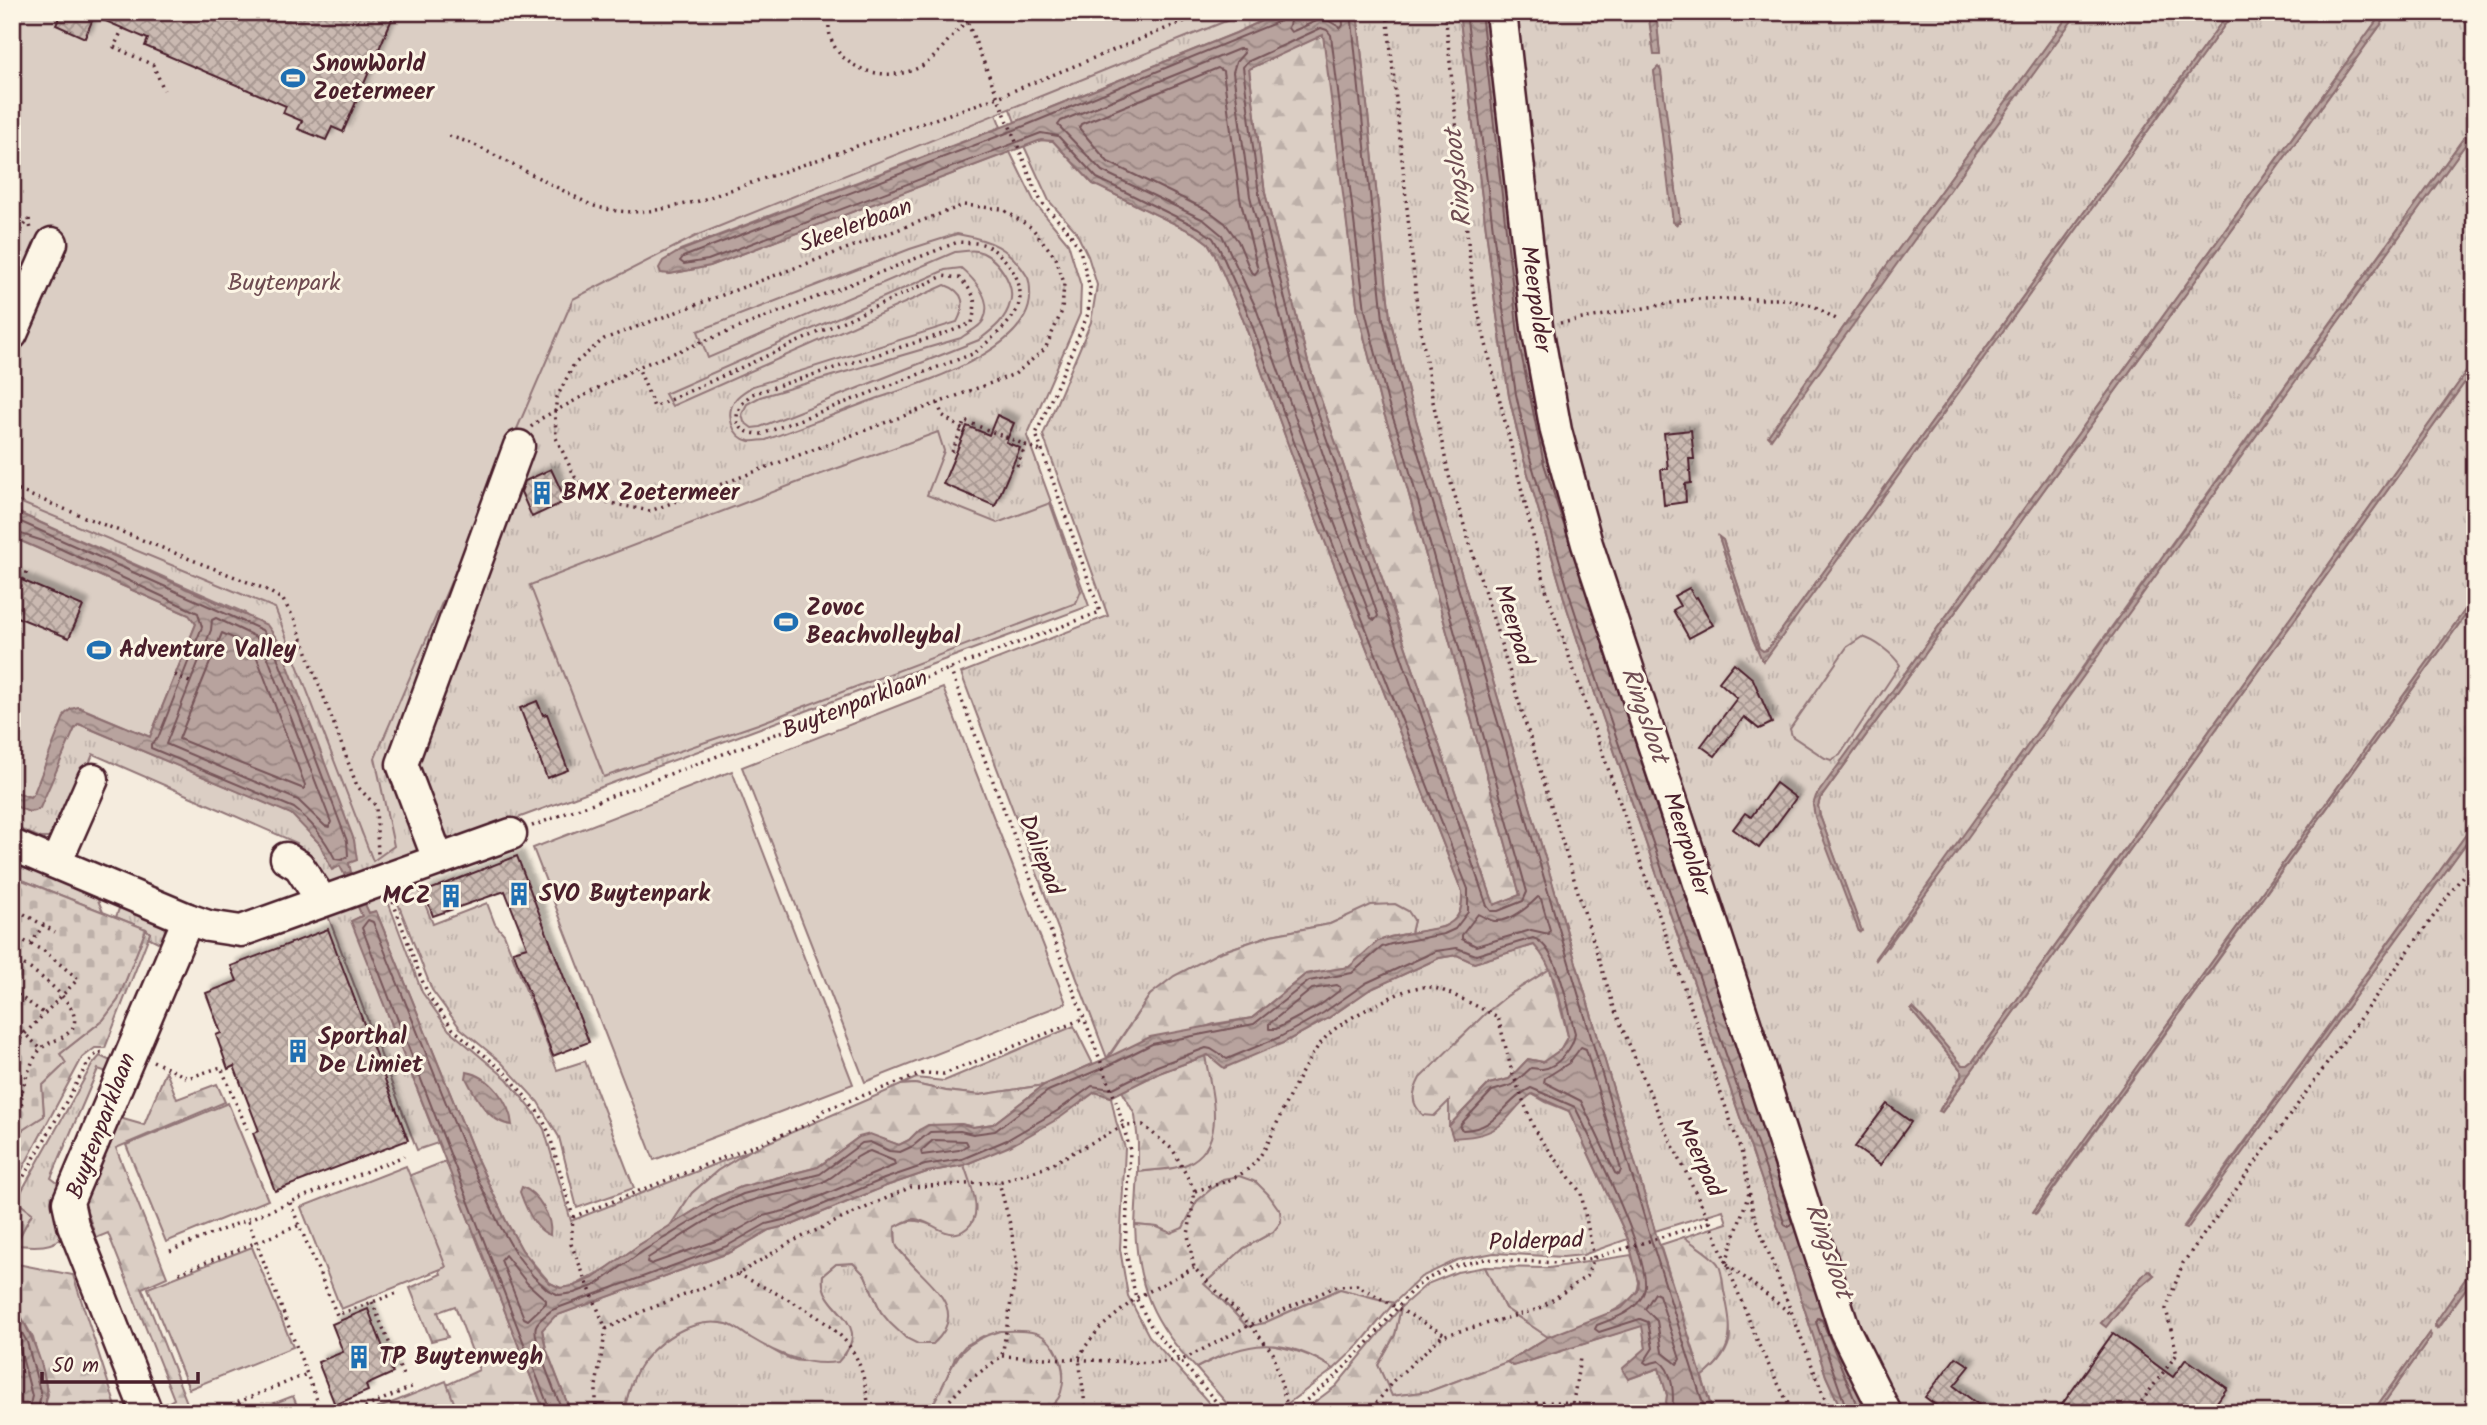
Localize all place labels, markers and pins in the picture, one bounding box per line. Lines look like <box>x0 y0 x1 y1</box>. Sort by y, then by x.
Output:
place label: SnowWorld Zoetermeer <box>313 45 435 112</box>
sports icon: SnowWorld Zoetermeer <box>279 64 307 92</box>
place label: BMX Zoetermeer <box>562 474 741 513</box>
building icon: BMX Zoetermeer <box>528 479 556 507</box>
place label: Zovoc Beachvolleybal <box>806 589 961 656</box>
sports icon: Zovoc Beachvolleybal <box>772 608 800 636</box>
place label: Adventure Valley <box>119 631 297 670</box>
sports icon: Adventure Valley <box>85 636 113 664</box>
place label: SVO Buytenpark <box>539 875 711 914</box>
place label: MCZ <box>383 877 431 916</box>
building icon: SVO Buytenpark <box>505 880 533 908</box>
building icon: MCZ <box>437 882 465 910</box>
place label: Sporthal De Limiet <box>318 1018 424 1085</box>
building icon: Sporthal De Limiet <box>284 1037 312 1065</box>
place label: TP Buytenwegh <box>379 1338 543 1377</box>
building icon: TP Buytenwegh <box>345 1343 373 1371</box>

